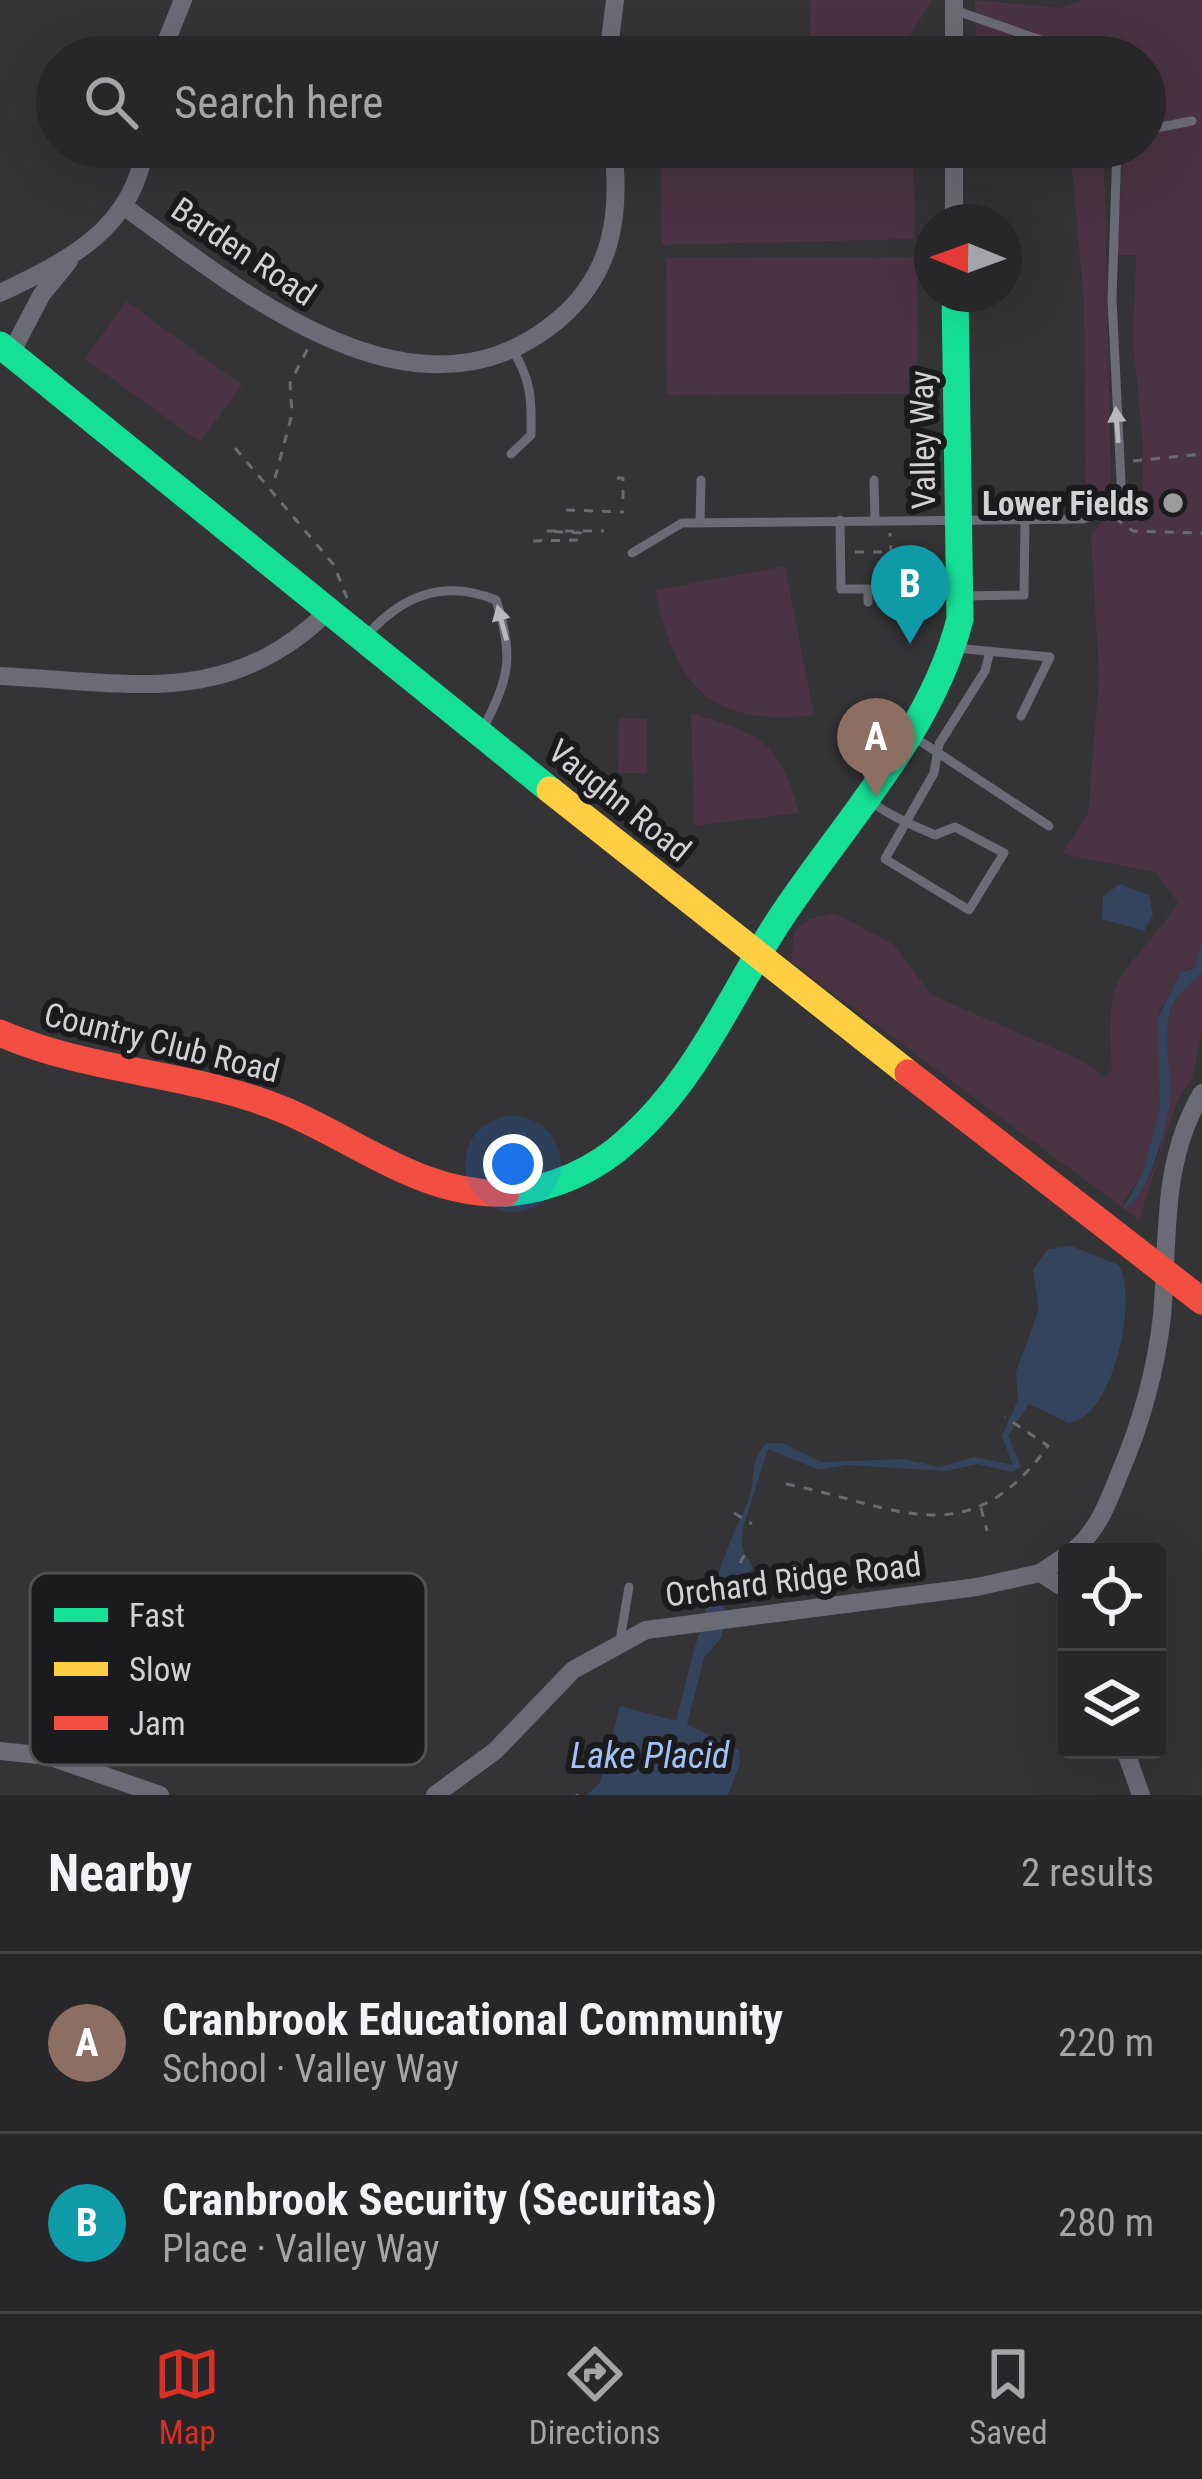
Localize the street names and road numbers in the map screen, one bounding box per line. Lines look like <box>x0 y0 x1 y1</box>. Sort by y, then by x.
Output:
street label: Barden Road <box>164 189 323 314</box>
street label: Valley Way <box>902 370 943 510</box>
street label: Vaughn Road <box>541 731 699 870</box>
street label: Country Club Road <box>40 994 284 1091</box>
street label: Orchard Ridge Road <box>663 1544 923 1615</box>

